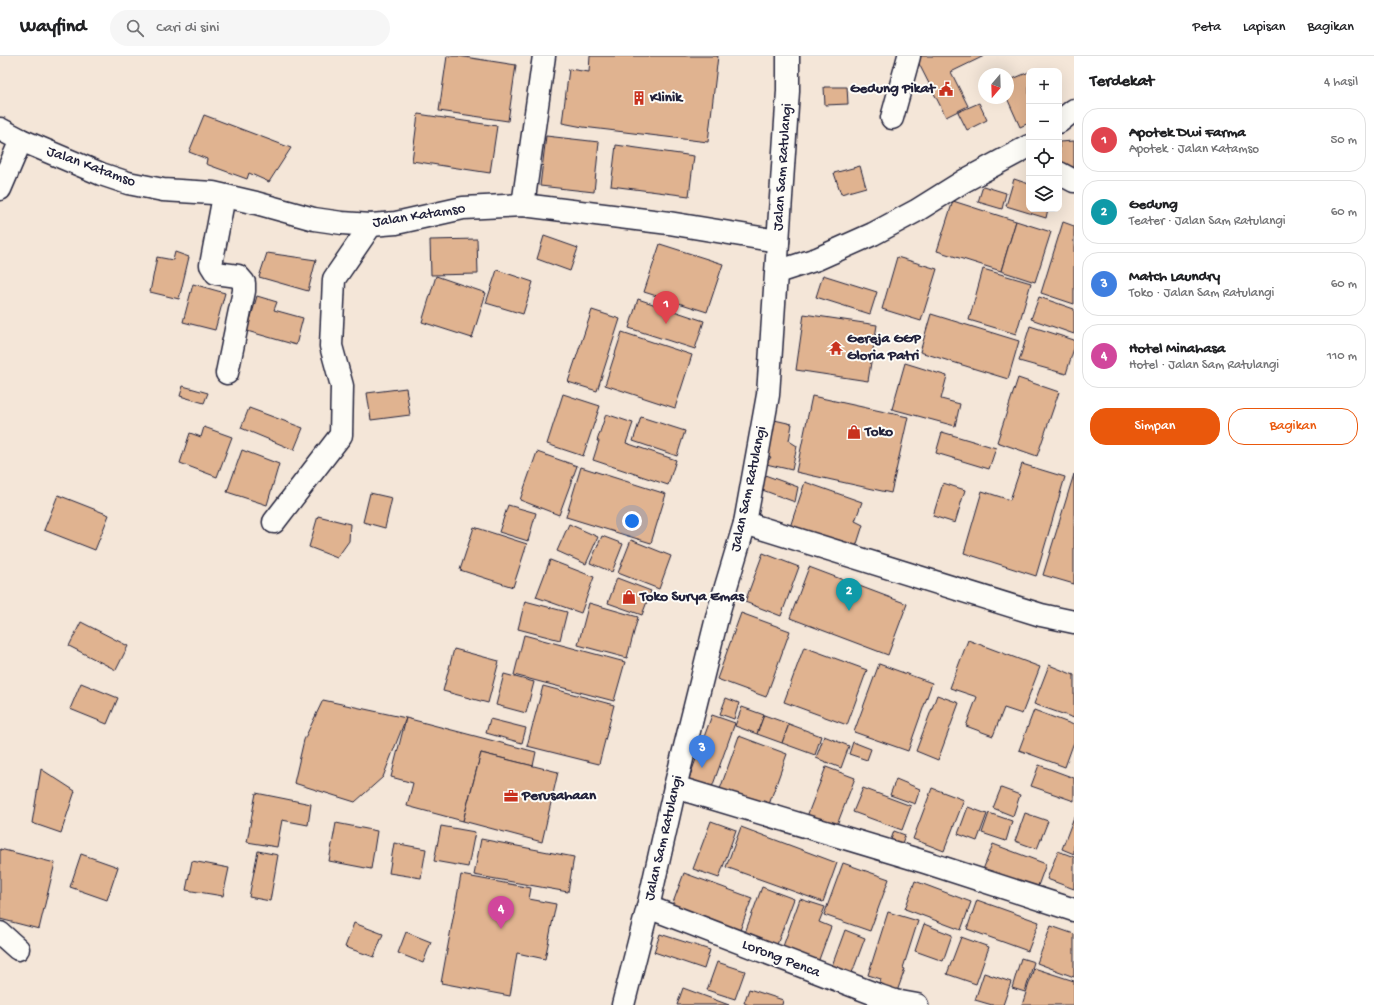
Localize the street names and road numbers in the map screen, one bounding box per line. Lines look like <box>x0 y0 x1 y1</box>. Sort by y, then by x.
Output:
street label: Jalan Sam Ratulangi <box>770 103 796 231</box>
street label: Jalan Katamso <box>44 143 138 192</box>
street label: Jalan Katamso <box>371 200 467 232</box>
street label: Jalan Sam Ratulangi <box>727 425 771 553</box>
street label: Jalan Sam Ratulangi <box>641 774 687 902</box>
street label: Lorong Penca <box>739 936 823 982</box>

